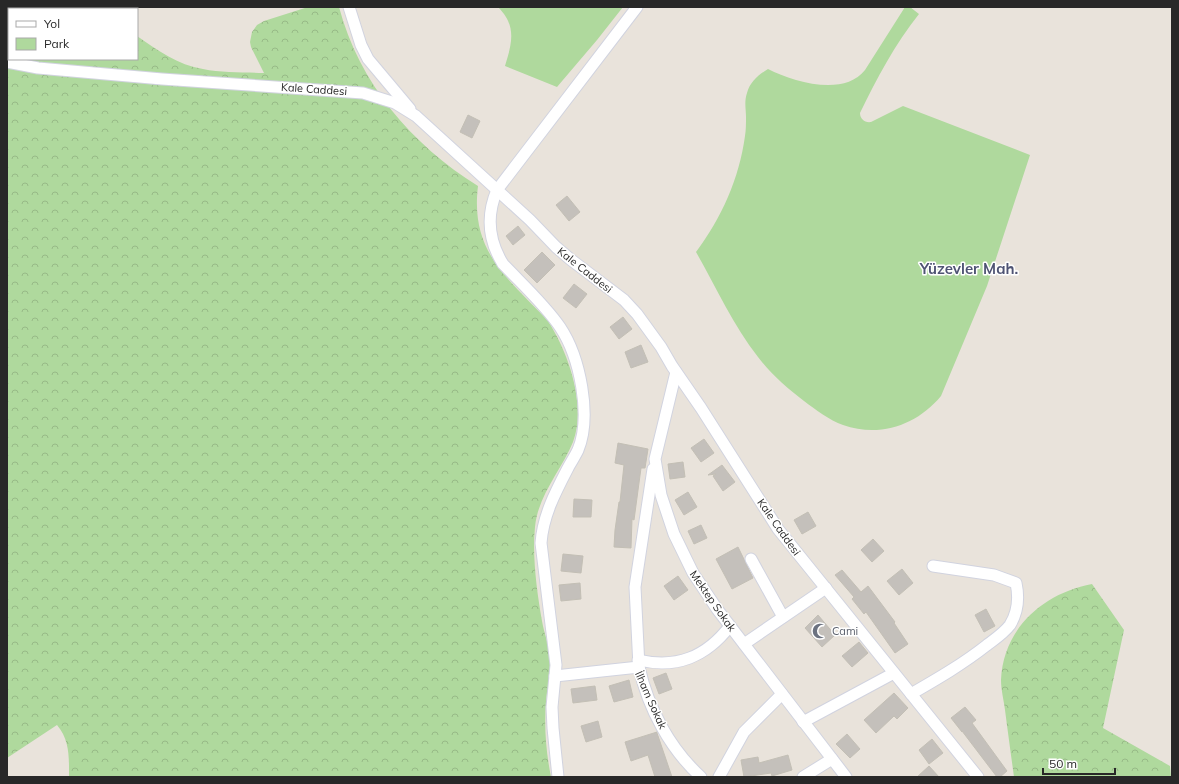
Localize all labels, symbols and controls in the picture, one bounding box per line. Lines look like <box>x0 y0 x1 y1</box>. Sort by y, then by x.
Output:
legend <box>8 8 138 60</box>
text: Yol <box>43 16 60 31</box>
text: Park <box>44 36 70 51</box>
street label: Kale Caddesi <box>280 80 348 98</box>
street label: Kale Caddesi <box>555 244 615 296</box>
district label: Yüzevler Mah. <box>919 259 1018 278</box>
street label: Kale Caddesi <box>754 496 804 558</box>
street label: Mektep Sokak <box>687 568 739 634</box>
mosque icon: Cami <box>811 622 829 640</box>
place label: Cami <box>832 624 858 638</box>
street label: İlham Sokak <box>632 669 670 731</box>
scale bar <box>1043 750 1115 776</box>
text: 50 m <box>1049 756 1077 771</box>

